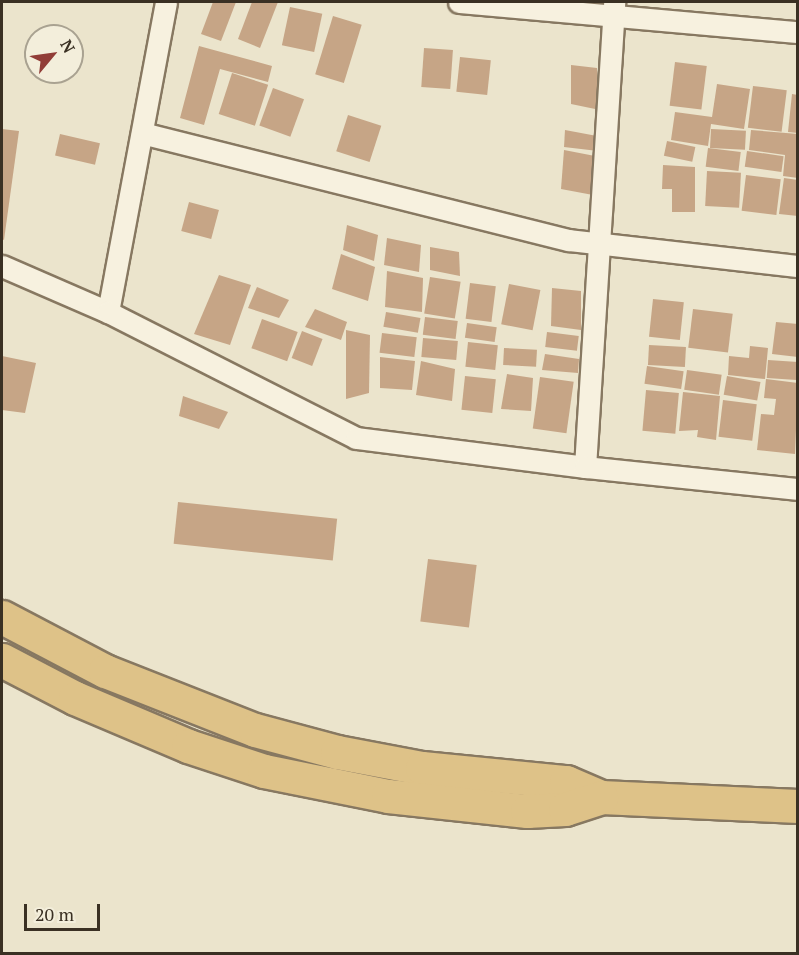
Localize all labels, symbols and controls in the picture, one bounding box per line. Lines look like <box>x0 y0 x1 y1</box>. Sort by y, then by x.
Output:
north arrow <box>24 24 84 84</box>
text: N <box>55 36 81 57</box>
scale bar <box>27 892 104 930</box>
text: 20 m <box>35 902 74 926</box>

